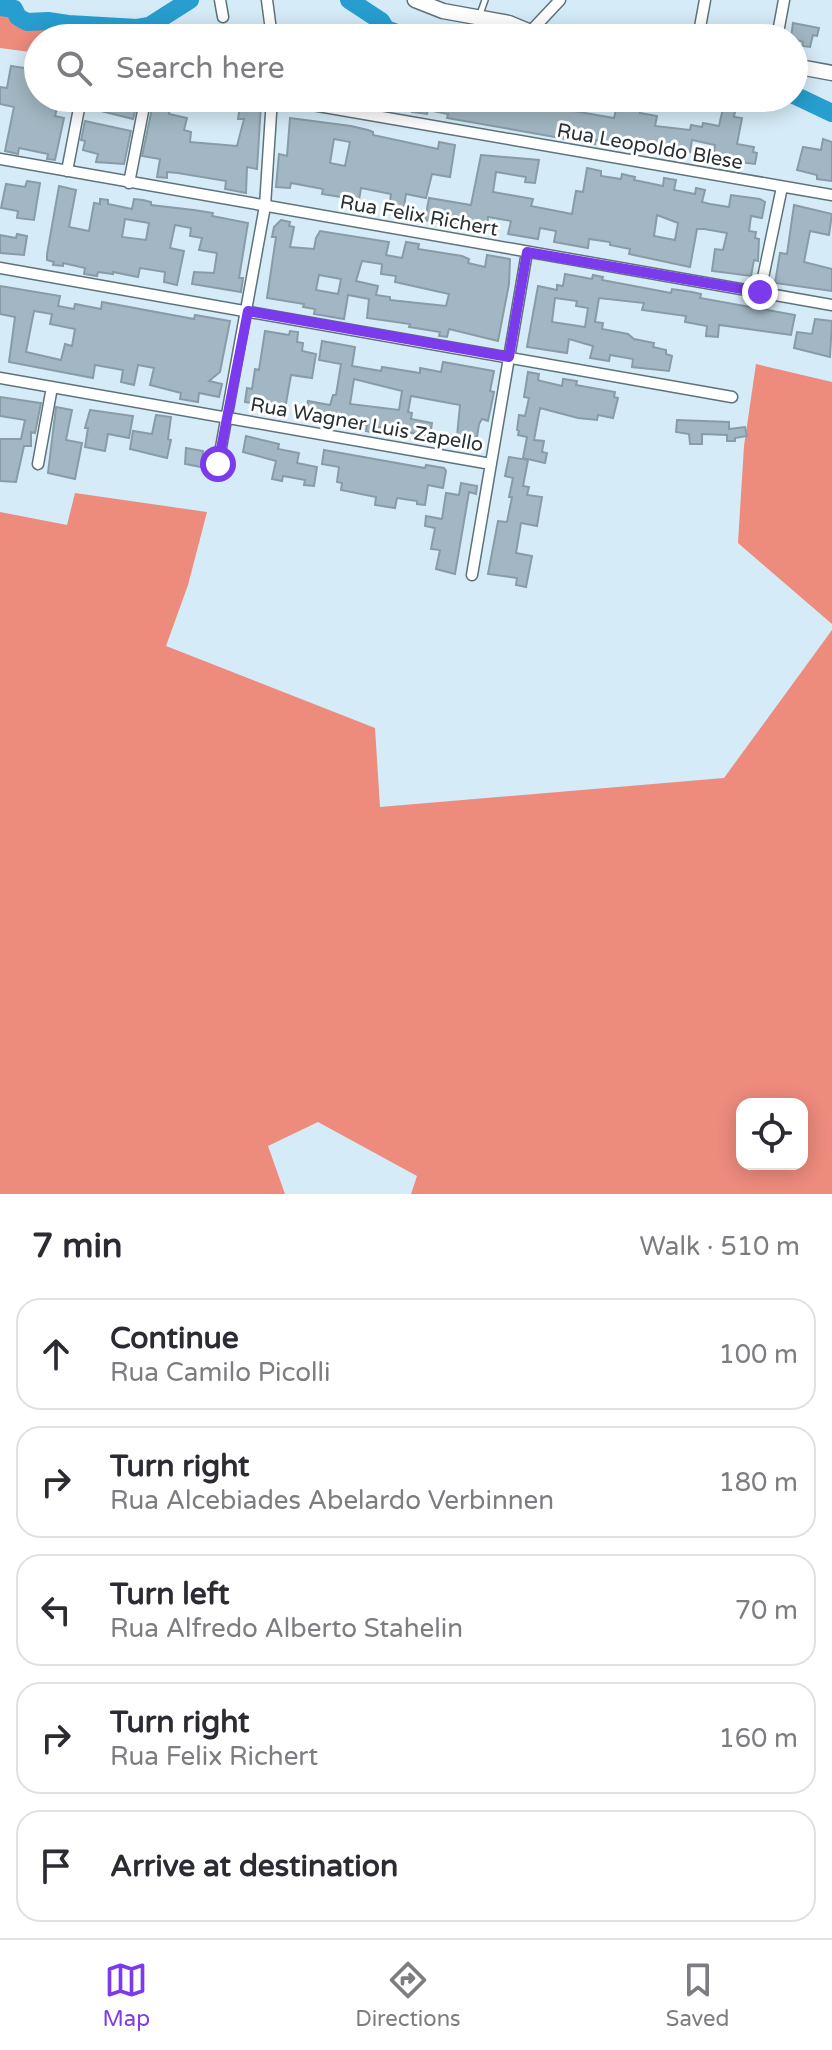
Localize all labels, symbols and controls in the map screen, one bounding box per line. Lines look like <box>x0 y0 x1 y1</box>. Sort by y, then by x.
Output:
search box <box>24 24 808 112</box>
icon: search <box>52 46 96 90</box>
text: Search here <box>116 50 285 87</box>
street label: Rua Leopoldo Blese <box>555 119 745 175</box>
street label: Rua Felix Richert <box>338 190 500 242</box>
route end <box>742 274 778 310</box>
street label: Rua Wagner Luis Zapello <box>249 393 485 457</box>
route start <box>200 446 236 482</box>
map controls <box>736 1098 808 1170</box>
button: locate <box>736 1098 808 1170</box>
text: 7 min <box>32 1226 123 1267</box>
text: Walk · 510 m <box>640 1231 800 1262</box>
text: Continue <box>110 1320 239 1357</box>
icon: ahead <box>34 1332 78 1376</box>
text: 100 m <box>718 1339 798 1370</box>
text: Rua Camilo Picolli <box>110 1357 331 1388</box>
text: Turn right <box>110 1448 250 1485</box>
icon: right <box>34 1460 78 1504</box>
text: 180 m <box>718 1467 798 1498</box>
text: Rua Alcebiades Abelardo Verbinnen <box>110 1485 554 1516</box>
text: Turn left <box>110 1576 229 1613</box>
icon: left <box>34 1588 78 1632</box>
text: 70 m <box>735 1595 798 1626</box>
text: Rua Alfredo Alberto Stahelin <box>110 1613 463 1644</box>
text: Turn right <box>110 1704 250 1741</box>
icon: right <box>34 1716 78 1760</box>
text: 160 m <box>718 1723 798 1754</box>
text: Rua Felix Richert <box>110 1741 318 1772</box>
icon: arrive <box>34 1844 78 1888</box>
text: Arrive at destination <box>110 1848 398 1885</box>
tab: Map <box>103 1958 150 2032</box>
tab: Directions <box>355 1958 461 2032</box>
tab: Saved <box>666 1958 729 2032</box>

